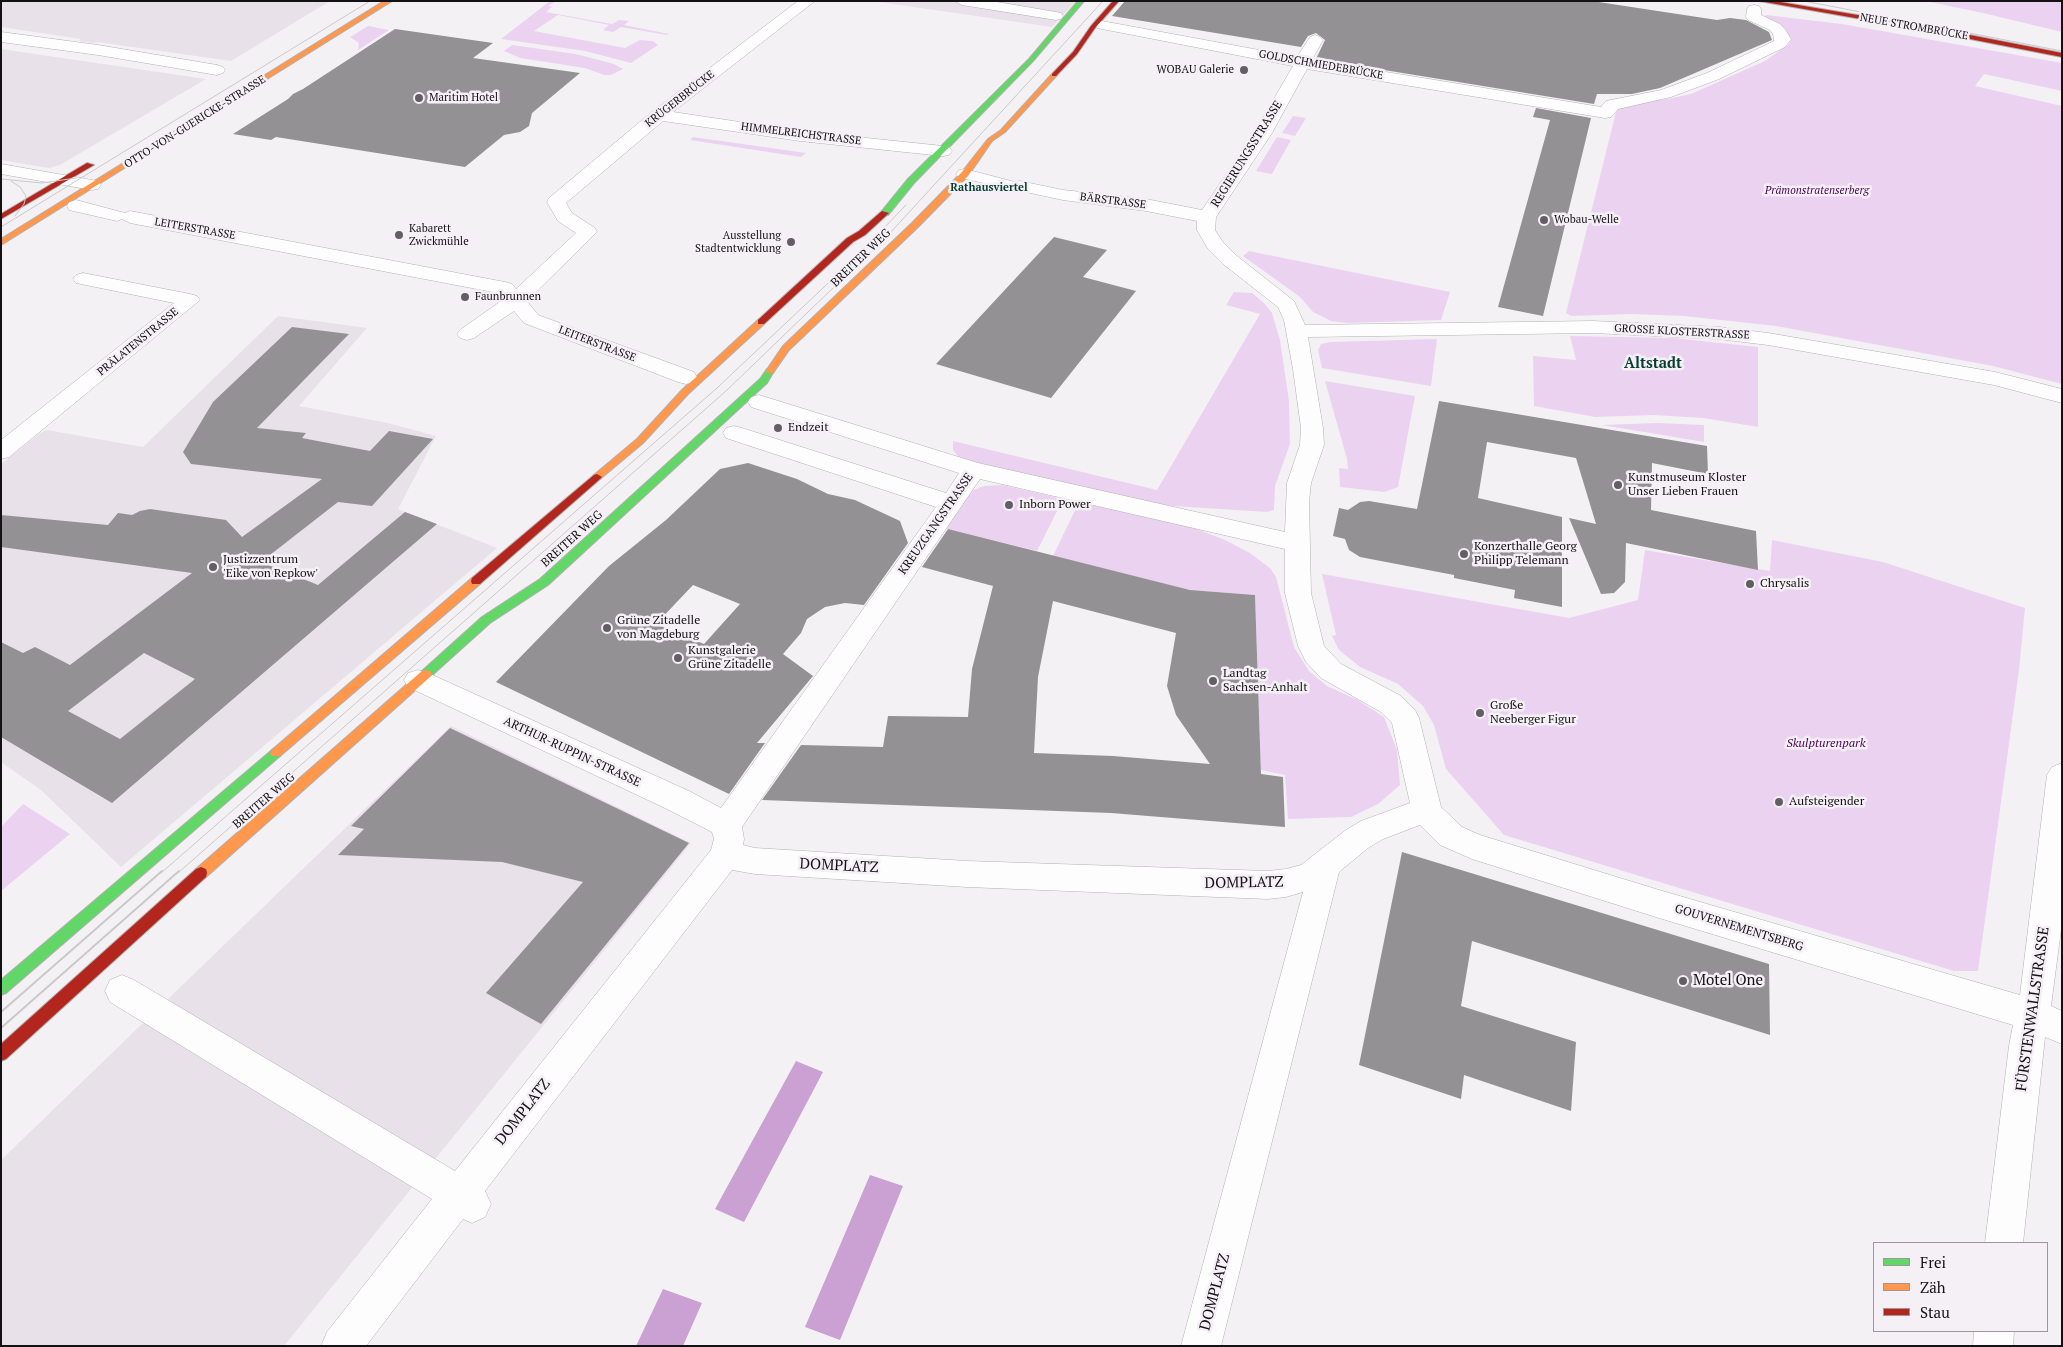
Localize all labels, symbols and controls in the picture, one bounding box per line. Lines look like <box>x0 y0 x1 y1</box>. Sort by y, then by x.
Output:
street label: NEUE STROMBRÜCKE <box>1859 11 1969 43</box>
street label: GOLDSCHMIEDEBRÜCKE <box>1258 48 1384 82</box>
place label: WOBAU Galerie <box>1157 63 1234 77</box>
marker: WOBAU Galerie <box>1238 64 1250 76</box>
street label: KRÜGERBRÜCKE <box>643 68 717 130</box>
street label: OTTO-VON-GUERICKE-STRASSE <box>122 73 268 171</box>
place label: Maritim Hotel <box>429 91 498 105</box>
marker: Maritim Hotel <box>413 92 425 104</box>
street label: REGIERUNGSSTRASSE <box>1208 98 1286 210</box>
street label: HIMMELREICHSTRASSE <box>740 120 862 148</box>
district label: Rathausviertel <box>950 181 1028 195</box>
park label: Prämonstratenserberg <box>1765 184 1869 198</box>
street label: BÄRSTRASSE <box>1079 190 1147 212</box>
place label: Wobau-Welle <box>1554 213 1619 227</box>
marker: Wobau-Welle <box>1538 214 1550 226</box>
street label: LEITERSTRASSE <box>154 215 236 243</box>
place label: Kabarett Zwickmühle <box>409 222 469 248</box>
street label: BREITER WEG <box>828 226 894 290</box>
marker: Kabarett Zwickmühle <box>393 229 405 241</box>
place label: Ausstellung Stadtentwicklung <box>695 229 781 255</box>
marker: Ausstellung Stadtentwicklung <box>785 236 797 248</box>
place label: Faunbrunnen <box>475 290 541 304</box>
marker: Faunbrunnen <box>459 291 471 303</box>
street label: PRÄLATENSTRASSE <box>95 305 181 379</box>
street label: GROSSE KLOSTERSTRASSE <box>1614 322 1750 342</box>
street label: LEITERSTRASSE <box>556 323 638 365</box>
district label: Altstadt <box>1624 355 1682 373</box>
place label: Endzeit <box>788 421 829 435</box>
marker: Endzeit <box>772 422 784 434</box>
street label: KREUZGANGSTRASSE <box>896 471 976 577</box>
place label: Kunstmuseum Kloster Unser Lieben Frauen <box>1628 471 1746 499</box>
marker: Kunstmuseum Kloster Unser Lieben Frauen <box>1612 479 1624 491</box>
place label: Inborn Power <box>1019 498 1091 512</box>
marker: Inborn Power <box>1003 499 1015 511</box>
street label: BREITER WEG <box>538 508 606 570</box>
place label: Konzerthalle Georg Philipp Telemann <box>1474 540 1577 568</box>
marker: Konzerthalle Georg Philipp Telemann <box>1458 548 1470 560</box>
place label: Justizzentrum 'Eike von Repkow' <box>223 553 318 581</box>
marker: Justizzentrum 'Eike von Repkow' <box>207 561 219 573</box>
place label: Chrysalis <box>1760 577 1809 591</box>
marker: Chrysalis <box>1744 578 1756 590</box>
place label: Grüne Zitadelle von Magdeburg <box>617 614 700 642</box>
marker: Grüne Zitadelle von Magdeburg <box>601 622 613 634</box>
place label: Kunstgalerie Grüne Zitadelle <box>688 644 771 672</box>
marker: Kunstgalerie Grüne Zitadelle <box>672 652 684 664</box>
place label: Landtag Sachsen-Anhalt <box>1223 667 1308 695</box>
marker: Landtag Sachsen-Anhalt <box>1207 675 1219 687</box>
place label: Große Neeberger Figur <box>1490 699 1576 727</box>
marker: Große Neeberger Figur <box>1474 707 1486 719</box>
street label: ARTHUR-RUPPIN-STRASSE <box>501 714 643 790</box>
park label: Skulpturenpark <box>1787 737 1865 751</box>
street label: BREITER WEG <box>230 770 298 832</box>
place label: Aufsteigender <box>1789 795 1864 809</box>
marker: Aufsteigender <box>1773 796 1785 808</box>
street label: DOMPLATZ <box>799 855 879 877</box>
street label: DOMPLATZ <box>1204 873 1284 893</box>
street label: GOUVERNEMENTSBERG <box>1673 902 1805 954</box>
street label: FÜRSTENWALLSTRASSE <box>2013 925 2053 1093</box>
place label: Motel One <box>1693 972 1763 990</box>
marker: Motel One <box>1677 975 1689 987</box>
street label: DOMPLATZ <box>492 1075 554 1149</box>
legend <box>1873 1242 2048 1332</box>
street label: DOMPLATZ <box>1196 1251 1234 1333</box>
text: Frei <box>1920 1252 1946 1272</box>
text: Zäh <box>1920 1277 1946 1297</box>
text: Stau <box>1920 1302 1950 1322</box>

